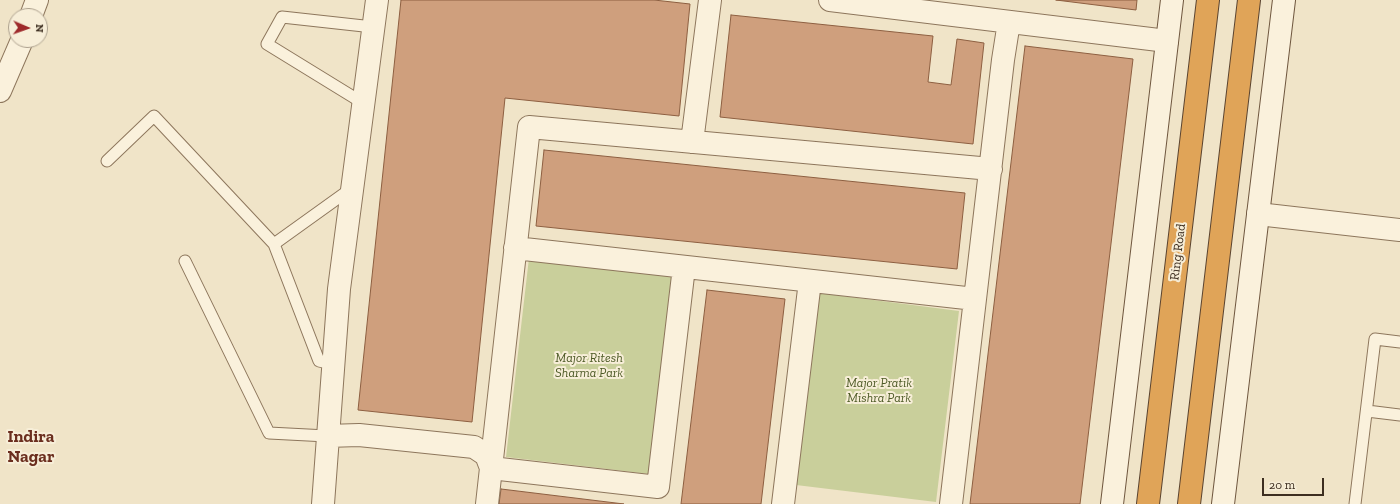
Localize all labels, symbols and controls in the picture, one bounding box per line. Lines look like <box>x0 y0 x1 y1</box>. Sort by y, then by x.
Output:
north arrow <box>8 8 48 48</box>
text: N <box>33 24 46 33</box>
street label: Ring Road <box>1167 223 1189 281</box>
park label: Major Ritesh Sharma Park <box>555 350 623 381</box>
park label: Major Pratik Mishra Park <box>846 375 912 406</box>
district label: Indira Nagar <box>8 427 54 467</box>
scale bar <box>1264 470 1326 496</box>
text: 20 m <box>1269 478 1295 492</box>

